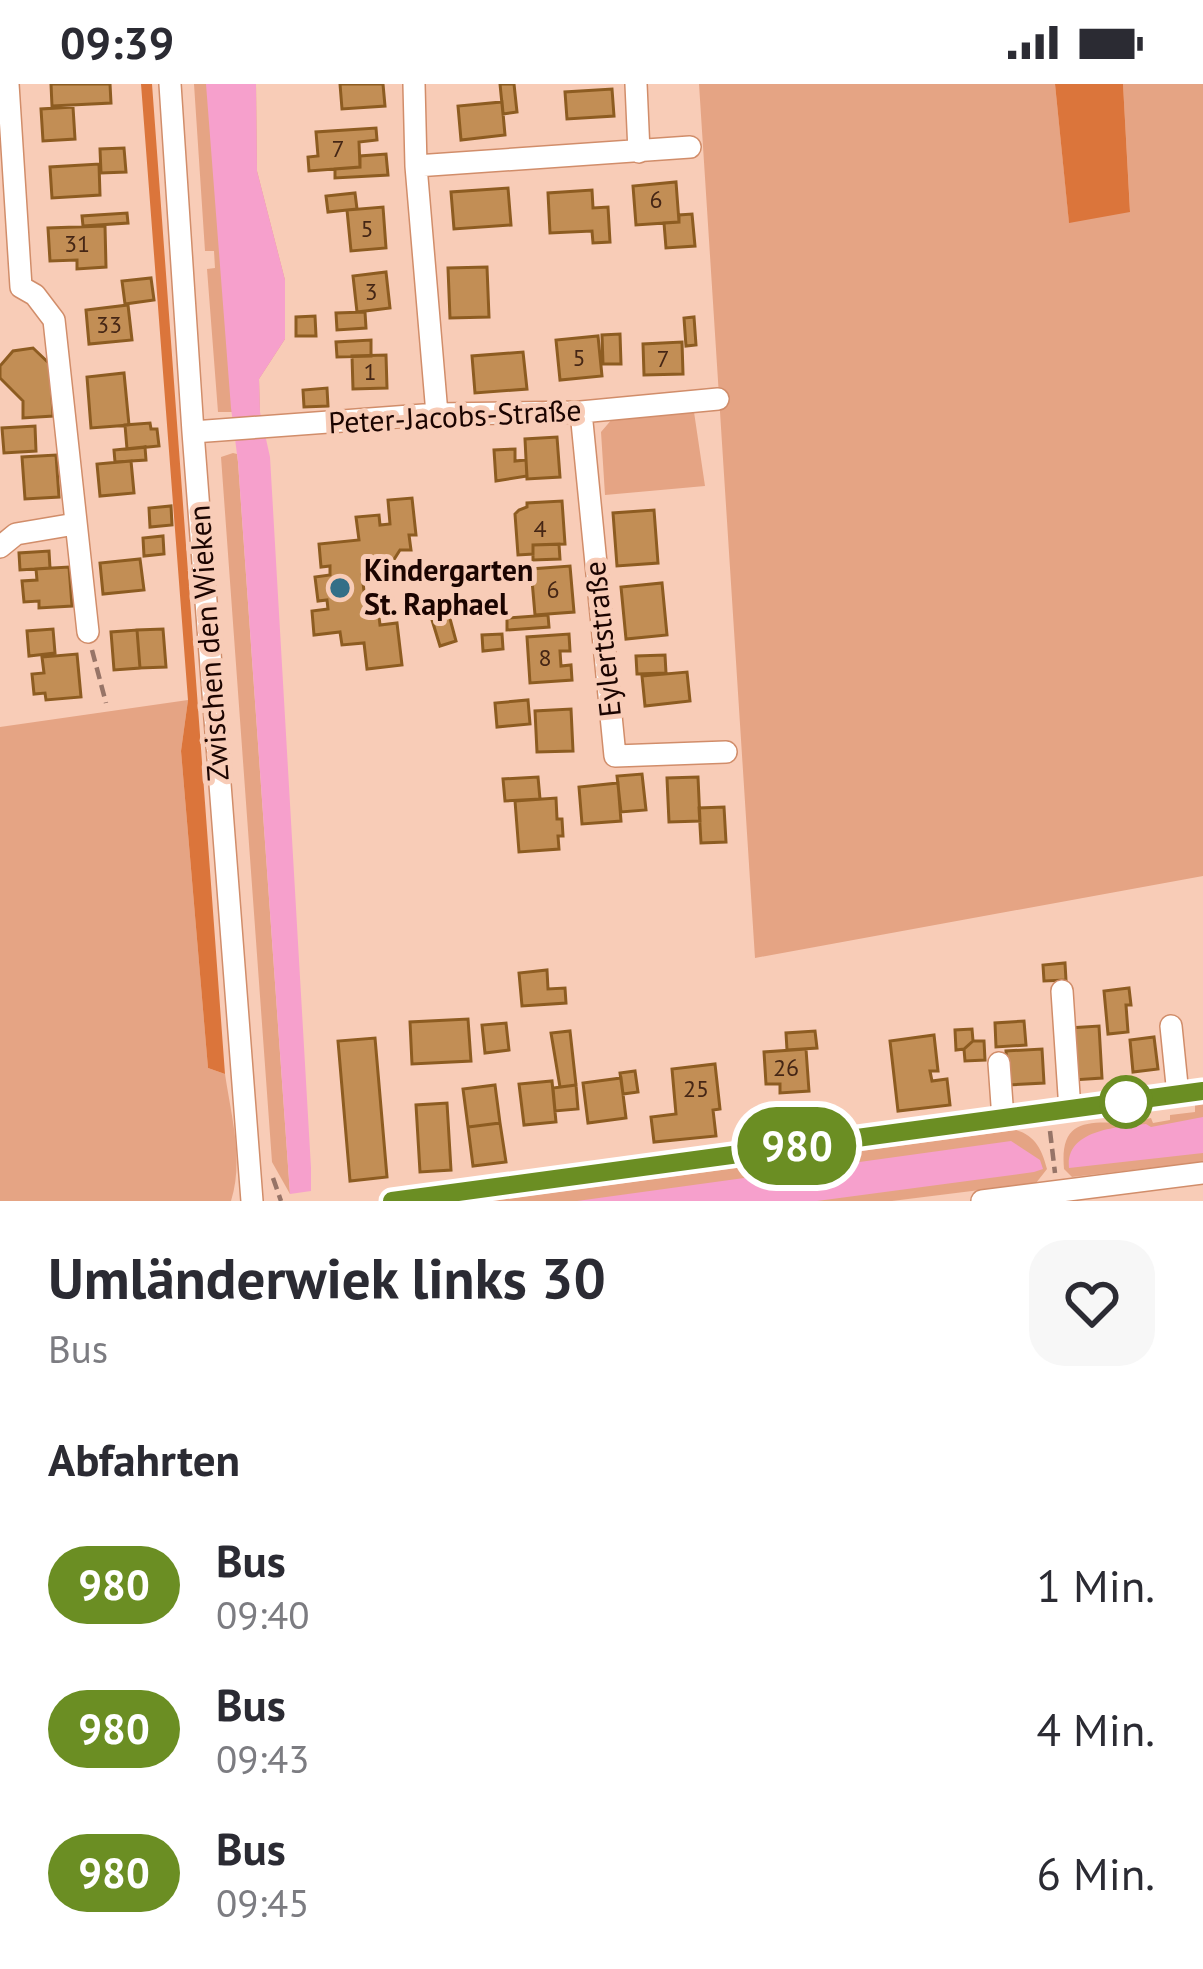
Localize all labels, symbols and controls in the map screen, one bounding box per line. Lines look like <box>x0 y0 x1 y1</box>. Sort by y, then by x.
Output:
text: 09:39 <box>60 13 174 71</box>
house number: 7 <box>331 133 345 164</box>
house number: 6 <box>649 184 663 215</box>
house number: 5 <box>360 213 374 244</box>
house number: 31 <box>64 228 90 259</box>
house number: 3 <box>364 276 378 307</box>
house number: 33 <box>96 309 122 340</box>
house number: 5 <box>572 342 586 373</box>
house number: 7 <box>656 343 670 374</box>
house number: 1 <box>363 356 377 387</box>
street label: Peter-Jacobs-Straße <box>327 389 582 442</box>
street label: Zwischen den Wieken <box>178 504 237 783</box>
house number: 4 <box>533 513 547 544</box>
place label: Kindergarten St. Raphael <box>364 550 533 623</box>
street label: Eylertstraße <box>574 559 629 719</box>
house number: 6 <box>546 574 560 605</box>
marker: Kindergarten St. Raphael <box>327 575 353 601</box>
house number: 8 <box>538 642 552 673</box>
house number: 26 <box>773 1052 799 1083</box>
house number: 25 <box>683 1073 709 1104</box>
unlabelled marker <box>1101 1077 1151 1127</box>
line badge: 980 <box>728 1107 866 1185</box>
text: 980 <box>761 1118 833 1173</box>
button: heart <box>1029 1240 1155 1366</box>
text: Umländerwiek links 30 <box>48 1241 606 1315</box>
text: Bus <box>48 1323 108 1374</box>
text: Abfahrten <box>48 1430 240 1488</box>
text: Bus <box>216 1531 286 1589</box>
text: 1 Min. <box>1037 1556 1155 1614</box>
text: 980 <box>78 1557 150 1612</box>
text: 09:40 <box>216 1589 310 1640</box>
text: Bus <box>216 1675 286 1733</box>
text: 4 Min. <box>1037 1700 1155 1758</box>
text: 980 <box>78 1701 150 1756</box>
text: 09:43 <box>216 1733 310 1784</box>
text: Bus <box>216 1819 286 1877</box>
text: 6 Min. <box>1037 1844 1155 1902</box>
text: 980 <box>78 1845 150 1900</box>
text: 09:45 <box>216 1877 310 1928</box>

